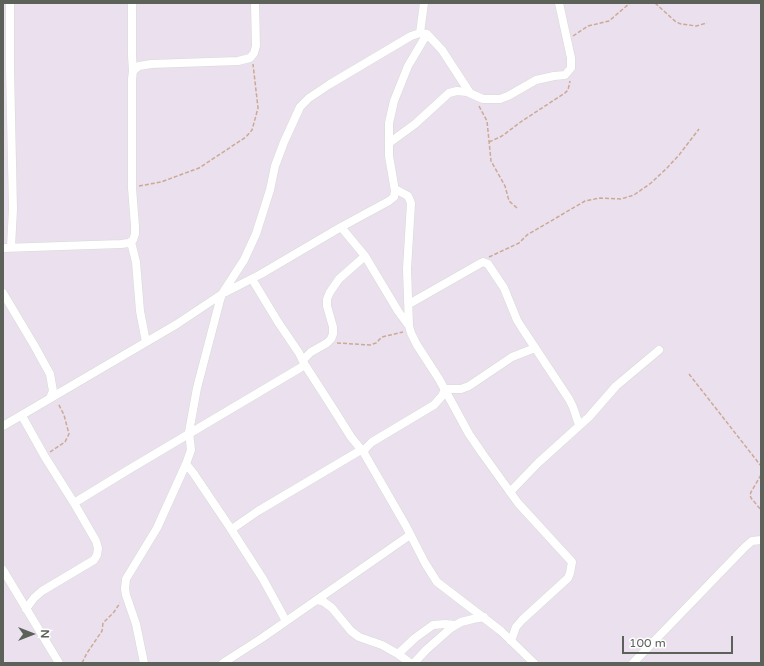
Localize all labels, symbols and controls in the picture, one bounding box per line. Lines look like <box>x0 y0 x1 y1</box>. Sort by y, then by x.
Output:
north arrow <box>12 614 52 654</box>
scale bar <box>624 628 735 654</box>
text: N <box>38 630 51 638</box>
text: 100 m <box>629 636 666 650</box>

